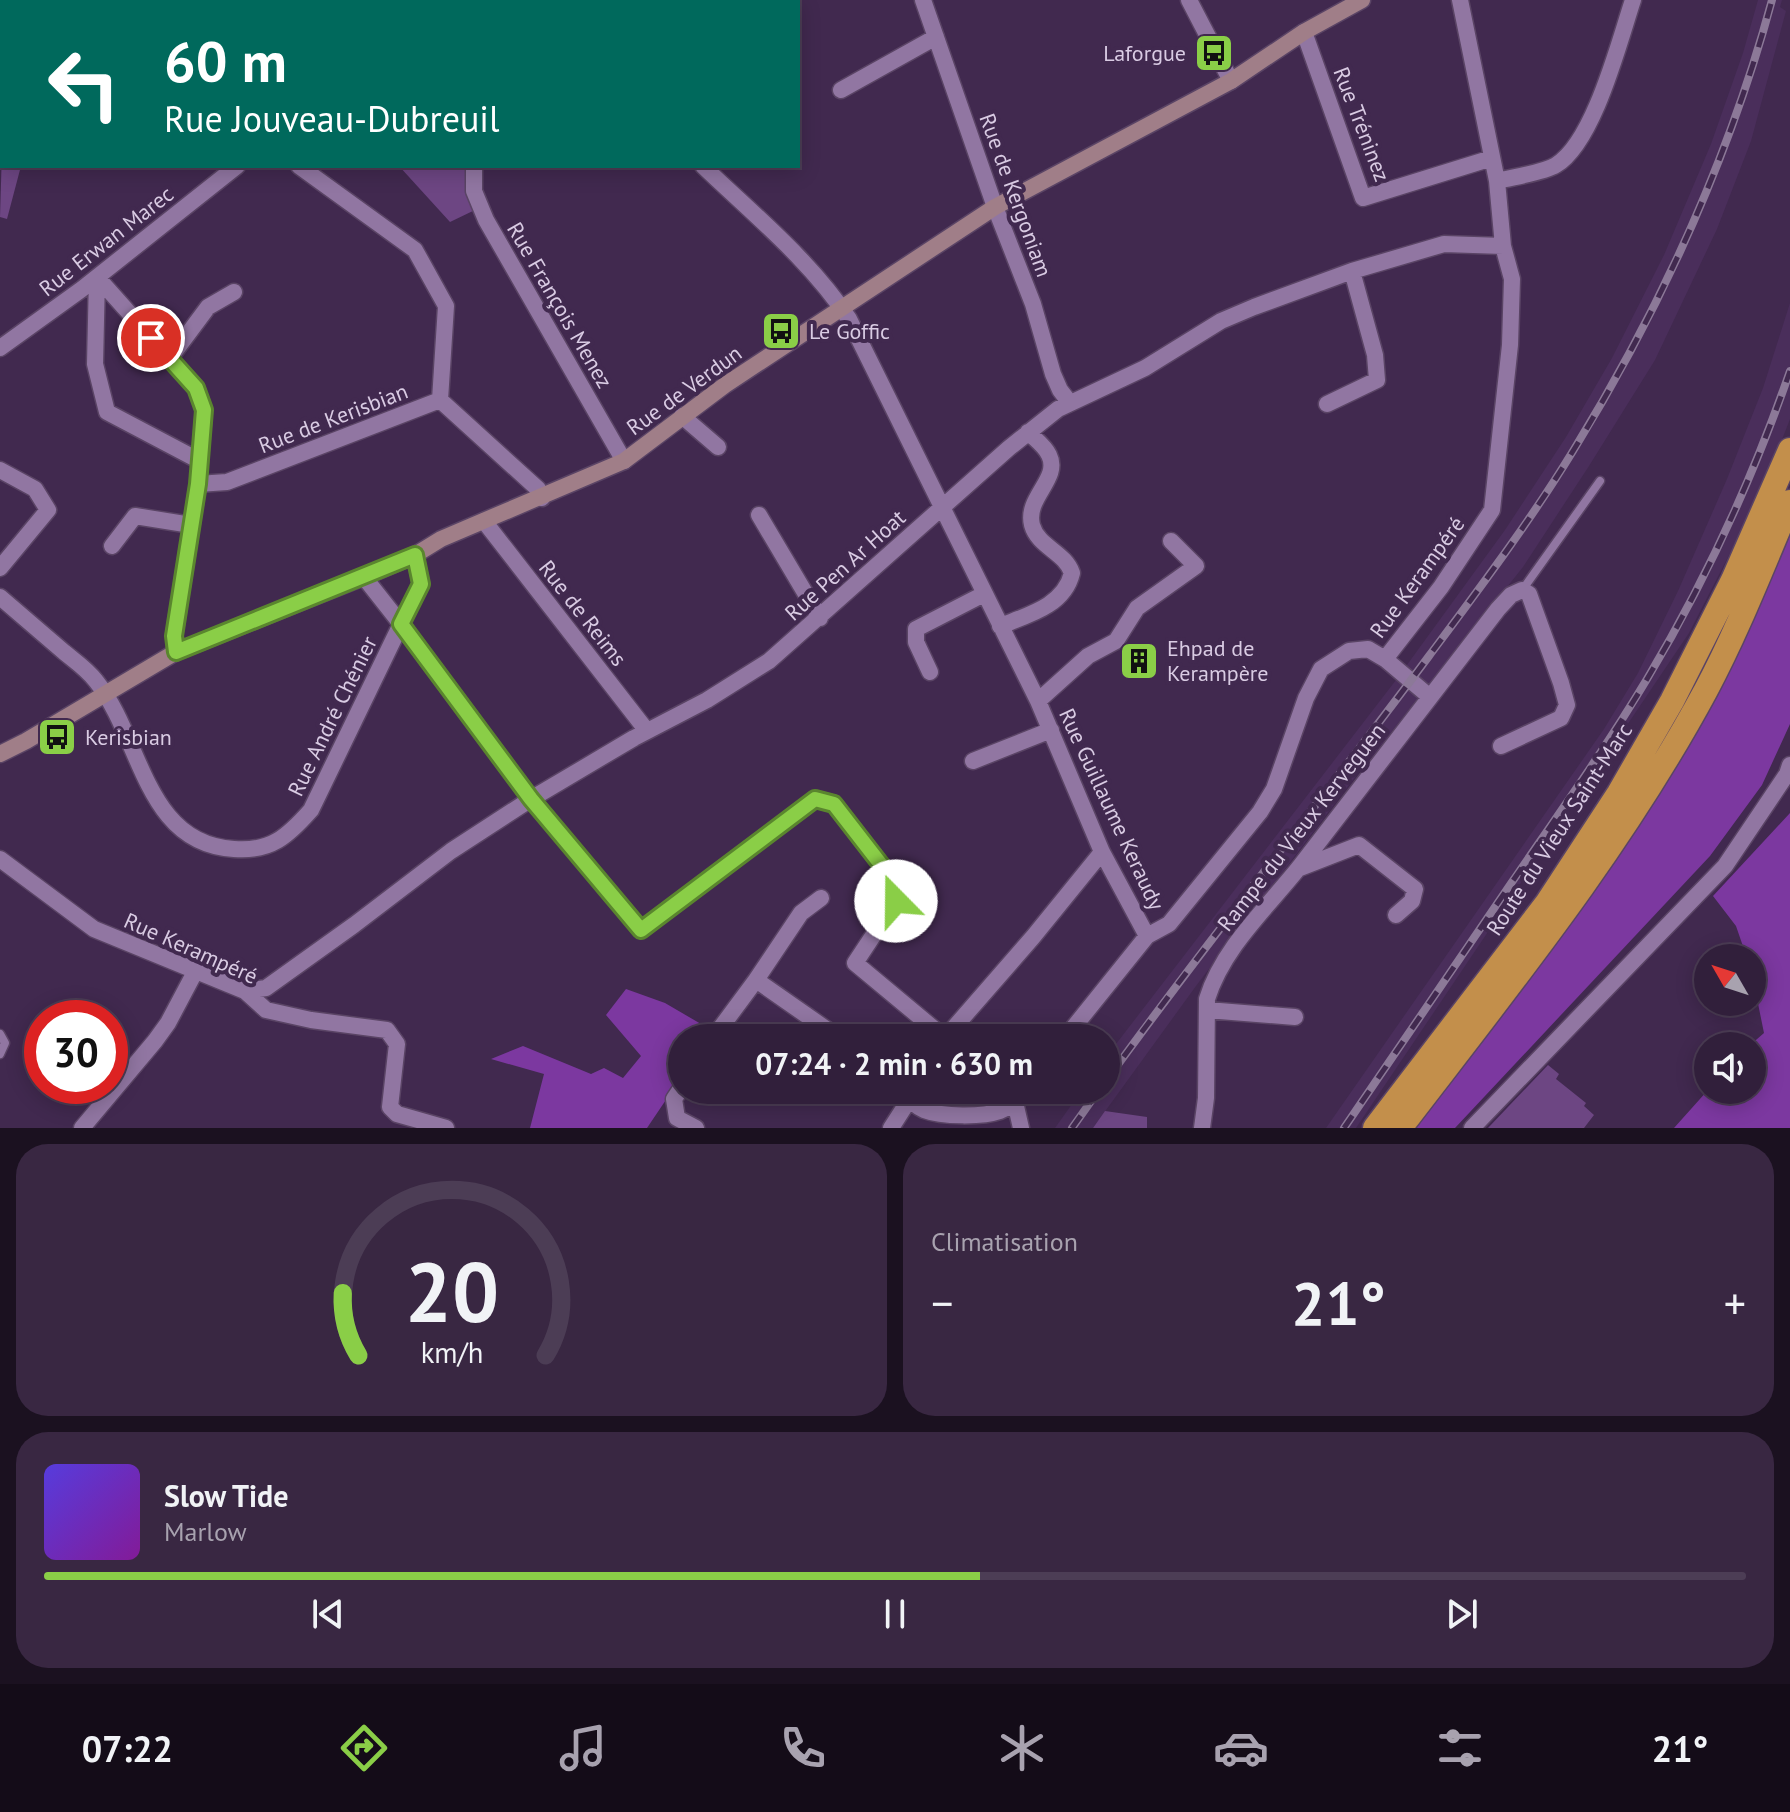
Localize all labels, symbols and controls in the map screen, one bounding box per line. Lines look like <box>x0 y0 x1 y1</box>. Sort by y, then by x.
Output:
text: 60 m <box>164 25 287 97</box>
icon: left <box>32 32 136 136</box>
bus stop icon: Laforgue <box>1193 32 1235 74</box>
place label: Laforgue <box>1103 39 1186 67</box>
street label: Rue Tréninez <box>1327 63 1397 185</box>
text: Rue Jouveau-Dubreuil <box>164 95 499 142</box>
street label: Rue de Kergoniam <box>973 109 1059 281</box>
street label: Rue Erwan Marec <box>33 180 179 302</box>
street label: Rue François Menez <box>501 217 619 393</box>
pin <box>117 304 185 372</box>
bus stop icon: Le Goffic <box>760 310 802 352</box>
icon: arrive <box>129 316 173 360</box>
place label: Le Goffic <box>809 317 890 345</box>
street label: Rue de Verdun <box>621 339 747 441</box>
street label: Rue de Kerisbian <box>254 377 412 459</box>
street label: Rue Pen Ar Hoat <box>779 503 912 627</box>
street label: Rue Kerampéré <box>1364 511 1470 643</box>
street label: Rue de Reims <box>533 554 633 672</box>
street label: Rue André Chénier <box>281 631 383 801</box>
place label: Ehpad de Kerampère <box>1167 634 1269 687</box>
building icon: Ehpad de Kerampère <box>1118 640 1160 682</box>
street label: Rue Guillaume Keraudy <box>1053 704 1171 915</box>
bus stop icon: Kerisbian <box>36 716 78 758</box>
street label: Rampe du Vieux Kerveguen <box>1211 717 1391 937</box>
street label: Route du Vieux Saint-Marc <box>1480 717 1638 941</box>
place label: Kerisbian <box>85 723 172 751</box>
position arrow <box>854 859 938 943</box>
street label: Rue Kerampéré <box>120 906 262 990</box>
north arrow <box>1694 944 1766 1016</box>
map controls <box>1694 944 1766 1104</box>
speed limit sign: 30 <box>24 1000 128 1104</box>
button: sound <box>1694 1032 1766 1104</box>
text: 07:24 · 2 min · 630 m <box>755 1044 1033 1083</box>
text: Climatisation <box>931 1225 1078 1258</box>
text: 20 <box>404 1237 499 1345</box>
text: 21° <box>1291 1264 1386 1342</box>
text: − <box>931 1274 953 1331</box>
text: + <box>1724 1274 1746 1331</box>
text: km/h <box>420 1334 483 1371</box>
text: Slow Tide <box>164 1476 289 1515</box>
text: Marlow <box>164 1515 247 1548</box>
icon: previous <box>306 1592 350 1636</box>
icon: pause <box>873 1592 917 1636</box>
icon: next <box>1440 1592 1484 1636</box>
icon: directions <box>336 1720 392 1776</box>
icon: music <box>555 1720 611 1776</box>
icon: phone <box>775 1720 831 1776</box>
icon: climate <box>994 1720 1050 1776</box>
icon: car <box>1213 1720 1269 1776</box>
icon: filters <box>1432 1720 1488 1776</box>
text: 07:22 <box>82 1725 173 1772</box>
text: 21° <box>1652 1725 1708 1772</box>

